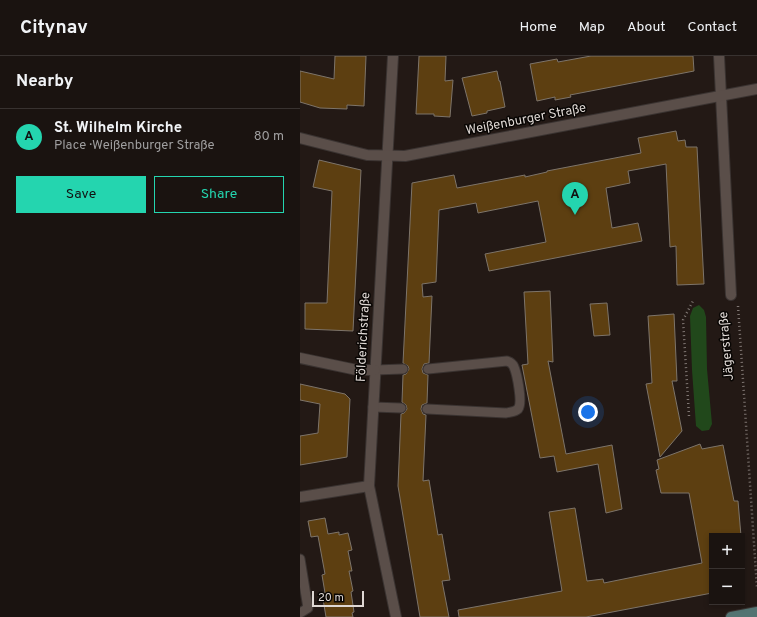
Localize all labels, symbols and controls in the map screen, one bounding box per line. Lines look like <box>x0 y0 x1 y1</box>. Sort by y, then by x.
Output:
text: Citynav <box>20 16 88 40</box>
text: Home <box>520 19 557 36</box>
text: Map <box>579 19 605 36</box>
text: About <box>627 19 666 36</box>
text: Contact <box>688 19 737 36</box>
text: Nearby <box>16 71 73 93</box>
street label: Weißenburger Straße <box>464 100 588 140</box>
text: St. Wilhelm Kirche <box>54 119 182 138</box>
text: A <box>24 129 34 145</box>
text: 80 m <box>254 129 284 145</box>
text: Place · Weißenburger Straße <box>54 138 214 154</box>
button: Save <box>16 176 146 213</box>
button: Share <box>154 176 284 213</box>
pin: A <box>562 182 588 215</box>
street label: Földerichstraße <box>354 292 374 382</box>
street label: Jägerstraße <box>716 311 738 381</box>
your location <box>578 402 598 422</box>
map controls <box>709 533 745 605</box>
button: + <box>709 533 745 569</box>
button: − <box>709 569 745 605</box>
scale bar <box>312 589 364 608</box>
text: 20 m <box>318 591 344 605</box>

